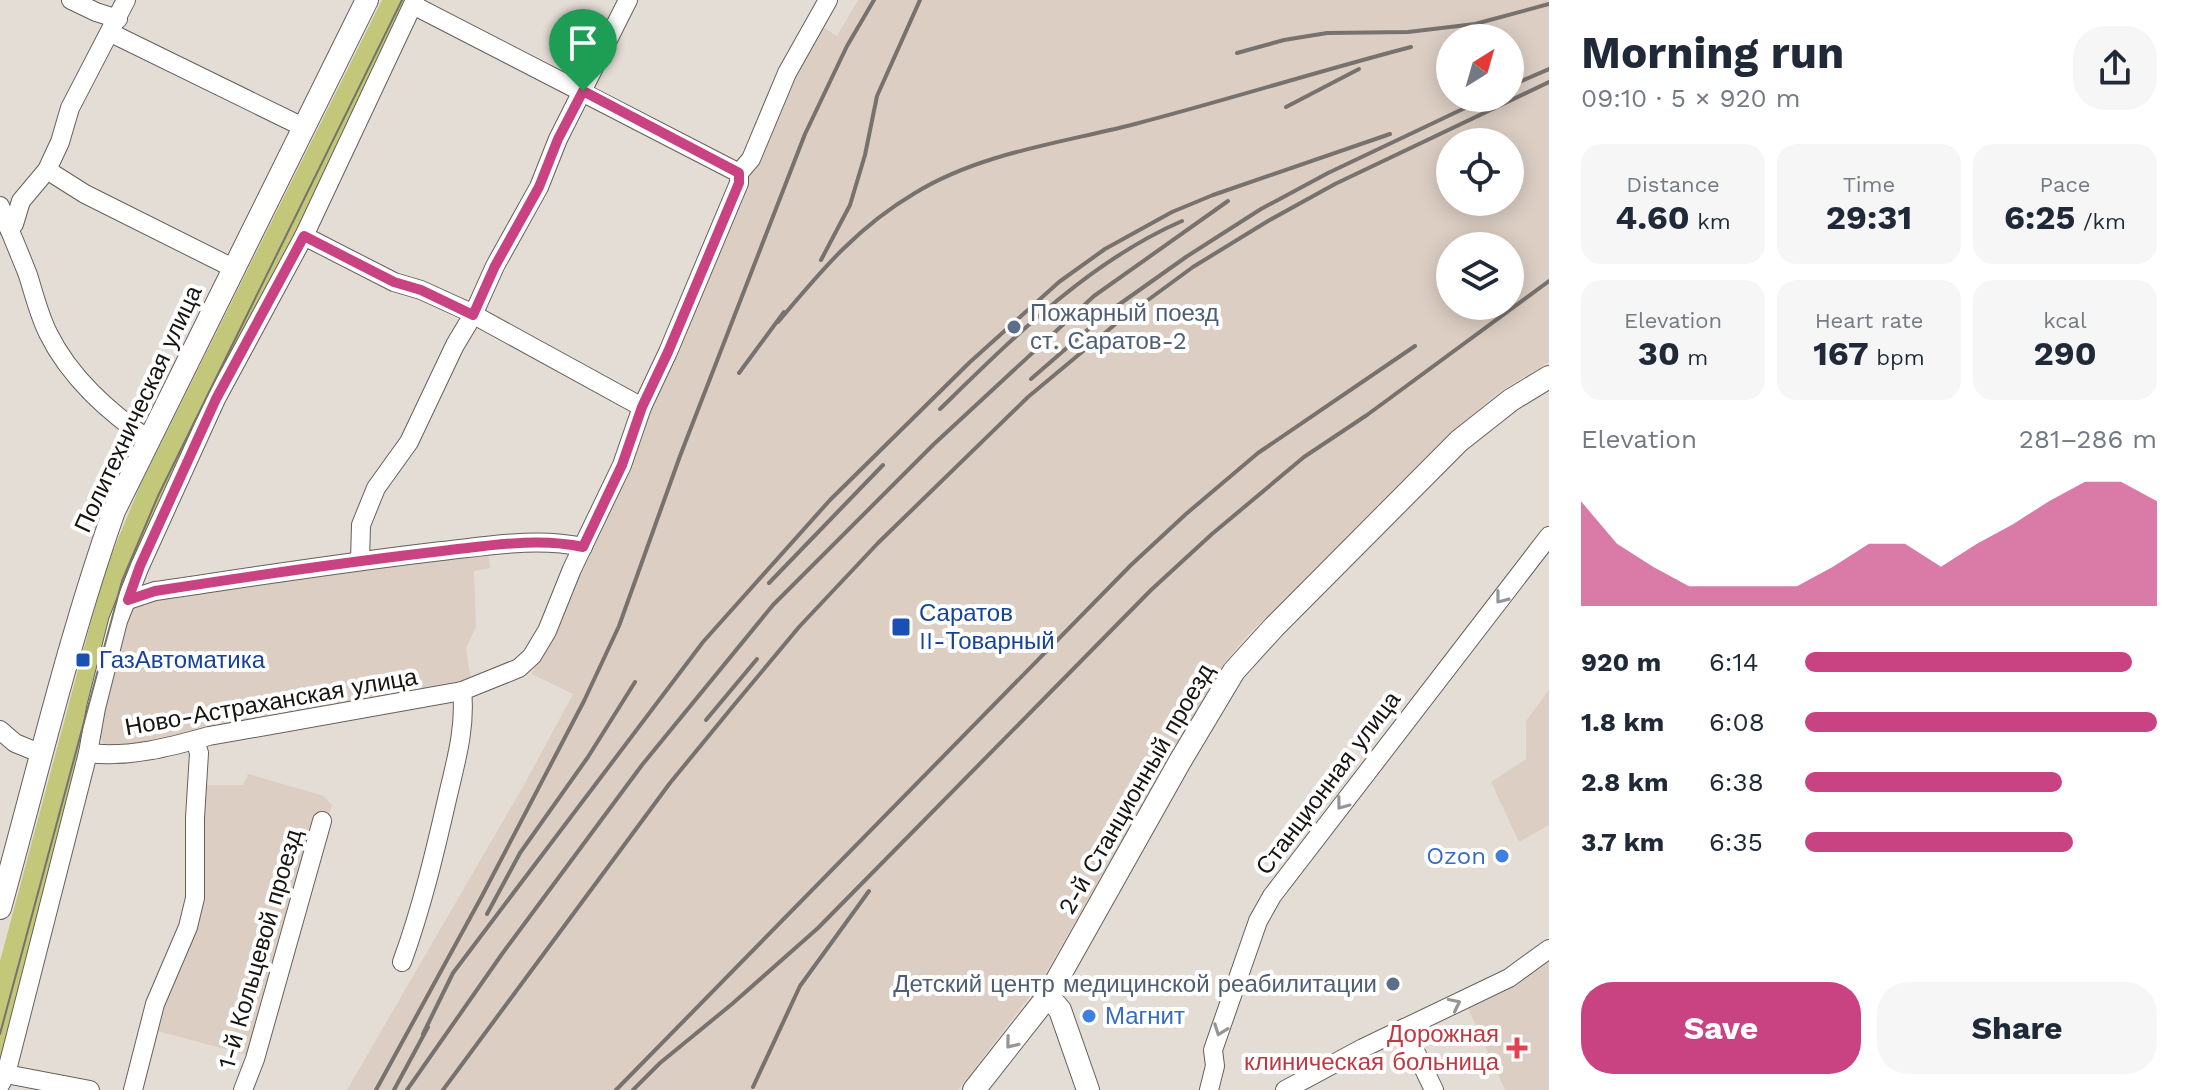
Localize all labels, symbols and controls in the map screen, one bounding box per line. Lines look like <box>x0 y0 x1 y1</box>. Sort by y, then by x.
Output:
pin <box>549 9 617 91</box>
icon: arrive <box>561 21 605 65</box>
north arrow <box>1436 24 1524 112</box>
map controls <box>1436 24 1524 320</box>
button: share <box>2073 26 2157 110</box>
text: Morning run <box>1581 27 1844 79</box>
text: 09:10 · 5 × 920 m <box>1581 83 1800 113</box>
button: locate <box>1436 128 1524 216</box>
text: Distance <box>1626 172 1720 197</box>
text: Time <box>1843 172 1895 197</box>
text: Pace <box>2040 172 2090 197</box>
text: 4.60 <box>1615 197 1690 237</box>
text: 29:31 <box>1826 197 1912 237</box>
text: 6:25 <box>2004 197 2075 237</box>
text: km <box>1690 209 1731 234</box>
text: /km <box>2075 209 2126 234</box>
button: layers <box>1436 232 1524 320</box>
street label: Политехническая улица <box>68 281 208 537</box>
place label: Пожарный поезд ст. Саратов-2 <box>1030 299 1219 355</box>
text: Elevation <box>1624 308 1722 333</box>
text: Heart rate <box>1815 308 1923 333</box>
text: kcal <box>2043 308 2087 333</box>
marker: Пожарный поезд ст. Саратов-2 <box>1005 318 1023 336</box>
text: 30 <box>1638 333 1680 373</box>
text: 167 <box>1813 333 1869 373</box>
text: 290 <box>2033 333 2097 373</box>
text: m <box>1680 345 1708 370</box>
text: bpm <box>1869 345 1925 370</box>
text: Elevation <box>1581 424 1697 454</box>
text: 281–286 m <box>2019 424 2157 454</box>
one-way arrow <box>1496 589 1510 604</box>
place label: Саратов II-Товарный <box>919 599 1055 655</box>
marker: Саратов II-Товарный <box>890 616 912 638</box>
place label: ГазАвтоматика <box>99 646 266 674</box>
text: 920 m <box>1581 647 1661 677</box>
text: 6:14 <box>1709 647 1759 677</box>
marker: ГазАвтоматика <box>74 651 92 669</box>
street label: 2-й Станционный проезд <box>1053 659 1219 919</box>
street label: Ново-Астраханская улица <box>123 662 420 742</box>
street label: Станционная улица <box>1250 685 1406 880</box>
text: 1.8 km <box>1581 707 1664 737</box>
text: 6:08 <box>1709 707 1765 737</box>
text: 2.8 km <box>1581 767 1668 797</box>
text: 6:38 <box>1709 767 1764 797</box>
one-way arrow <box>1338 795 1352 810</box>
street label: 1-й Кольцевой проезд <box>212 826 308 1072</box>
text: 3.7 km <box>1581 827 1664 857</box>
text: 6:35 <box>1709 827 1763 857</box>
place label: Ozon <box>1426 842 1486 870</box>
marker: Ozon <box>1493 847 1511 865</box>
place label: Детский центр медицинской реабилитации <box>893 970 1377 998</box>
marker: Детский центр медицинской реабилитации <box>1384 975 1402 993</box>
button: Save <box>1581 982 1861 1074</box>
button: Share <box>1877 982 2157 1074</box>
one-way arrow <box>1446 998 1461 1014</box>
place label: Магнит <box>1105 1002 1185 1030</box>
marker: Магнит <box>1080 1007 1098 1025</box>
place label: Дорожная клиническая больница <box>1244 1020 1500 1076</box>
one-way arrow <box>1213 1022 1230 1036</box>
one-way arrow <box>1006 1034 1021 1048</box>
marker: Дорожная клиническая больница <box>1506 1037 1528 1059</box>

